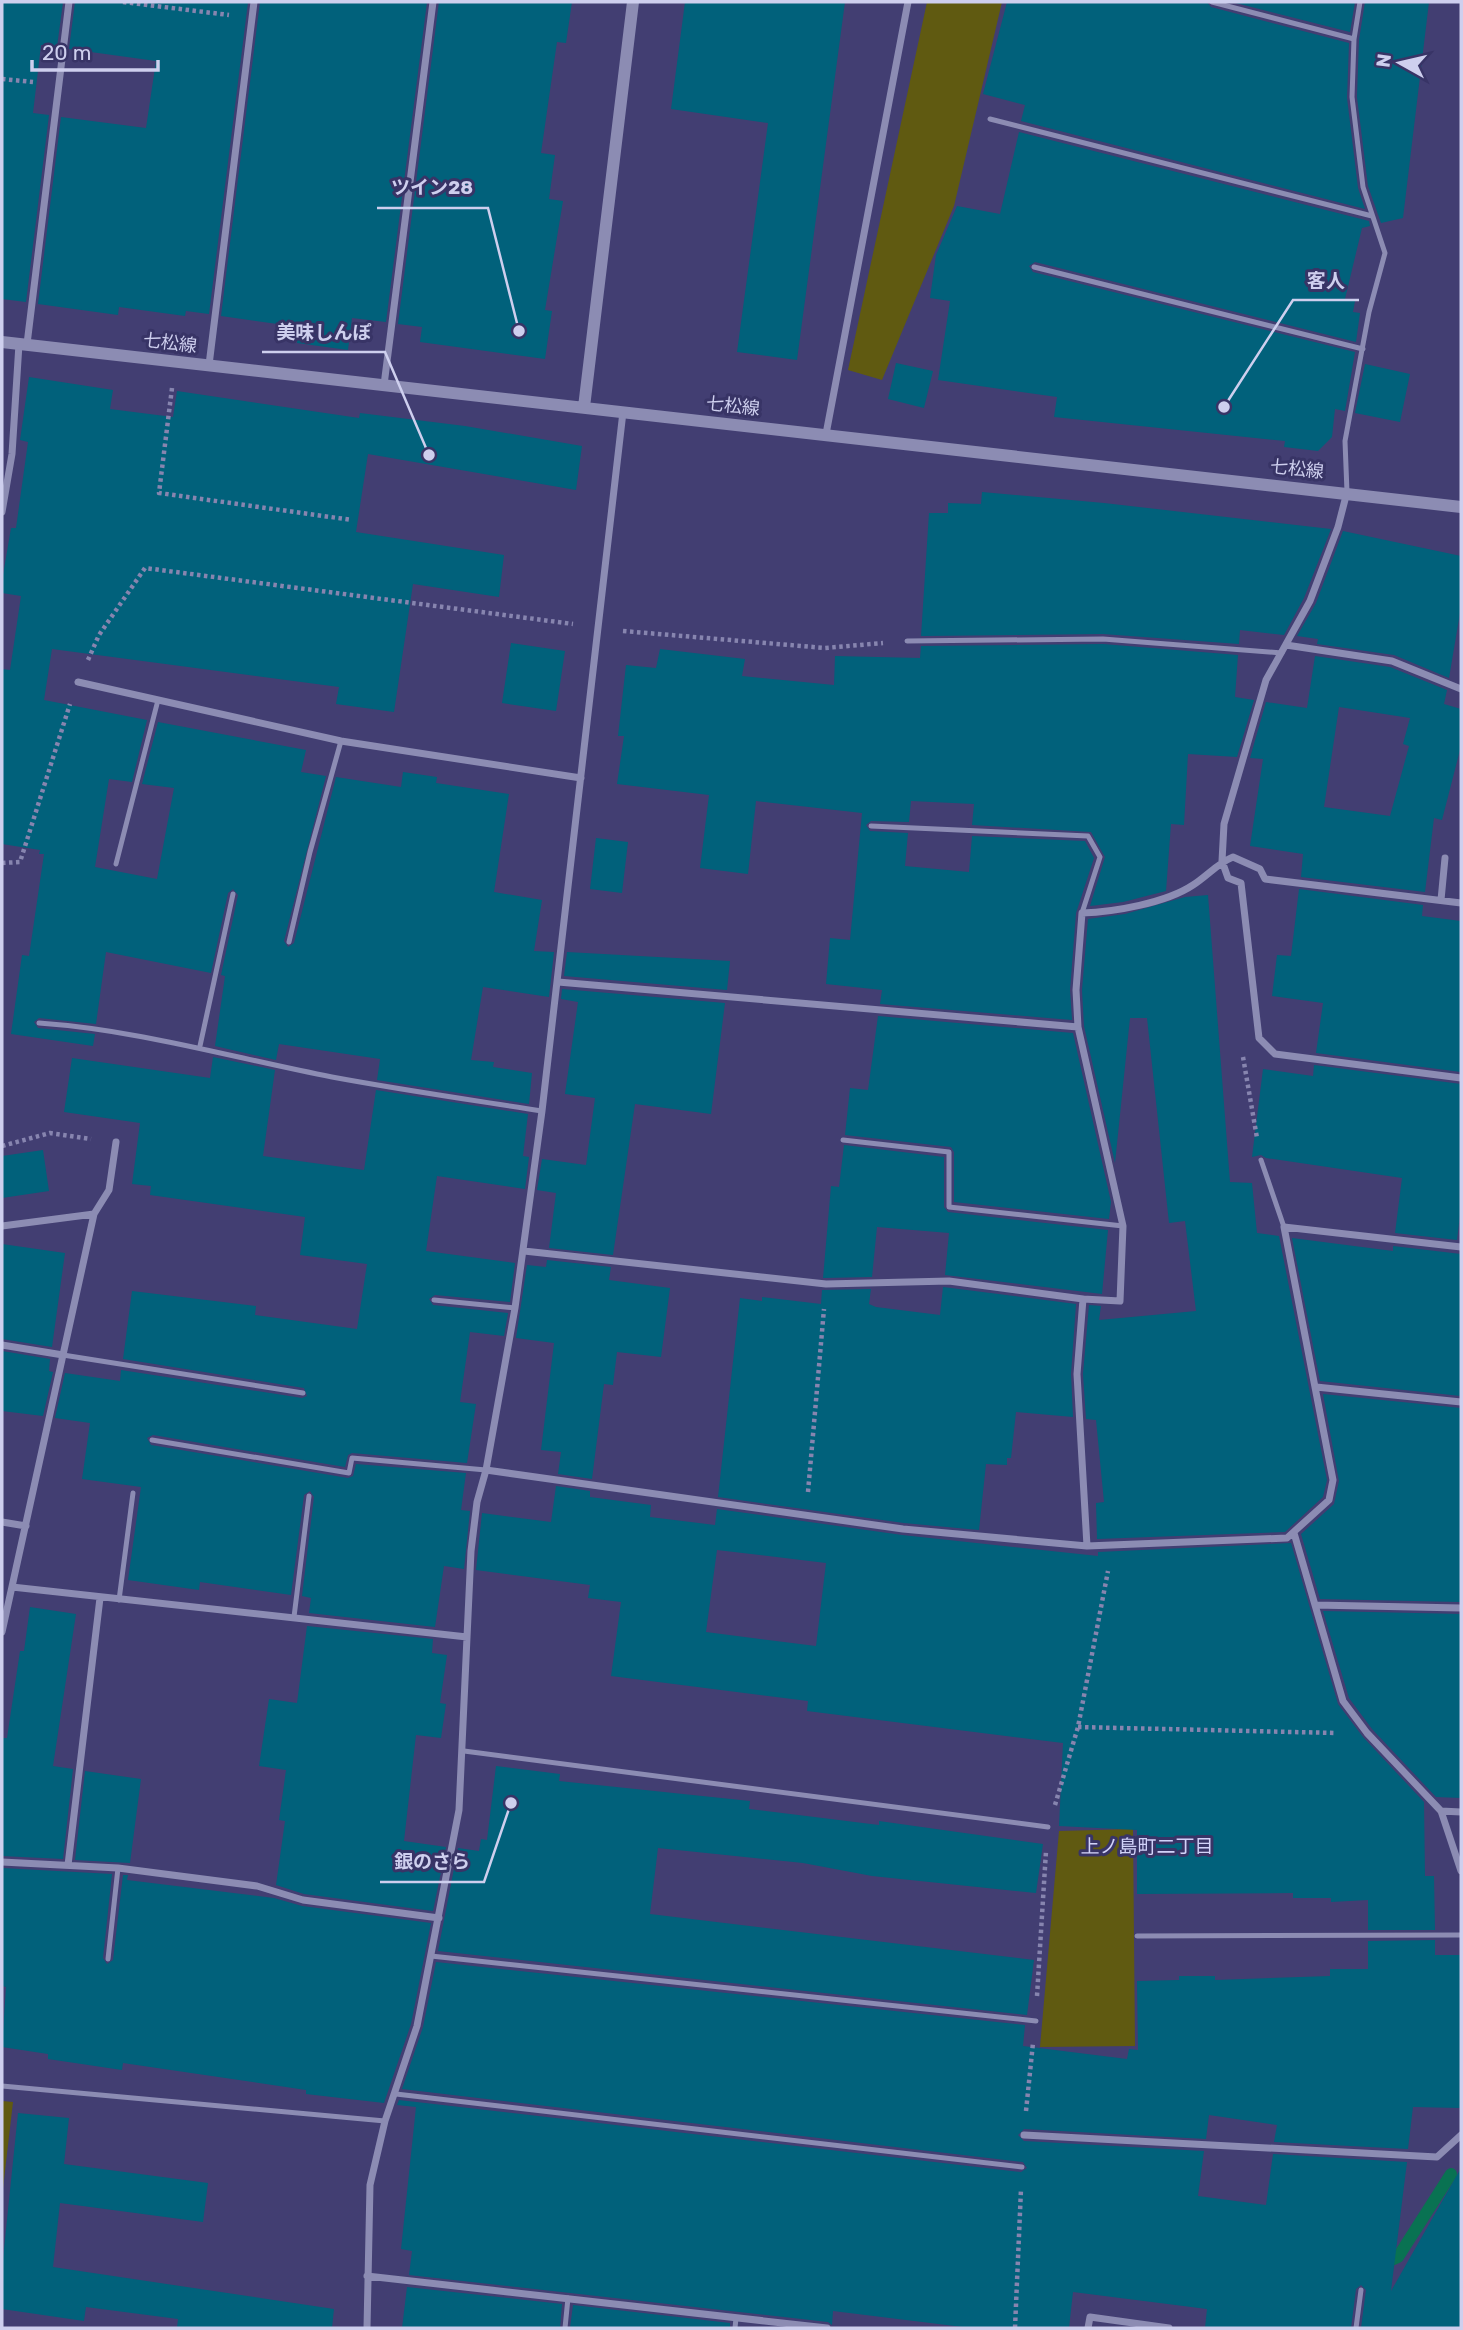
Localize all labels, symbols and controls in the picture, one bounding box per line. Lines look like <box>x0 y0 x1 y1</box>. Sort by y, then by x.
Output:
scale bar <box>32 28 158 72</box>
north arrow <box>1365 28 1435 98</box>
text: 20 m <box>42 40 91 65</box>
text: N <box>1371 52 1396 69</box>
callout: ツイン28 <box>377 168 488 208</box>
text: ツイン28 <box>391 176 473 199</box>
callout: 客人 <box>1293 260 1359 300</box>
text: 客人 <box>1307 269 1345 292</box>
callout: 美味しんぽ <box>262 312 385 352</box>
text: 美味しんぽ <box>276 321 372 344</box>
street label: 七松線 <box>142 329 198 357</box>
street label: 七松線 <box>705 392 761 420</box>
street label: 七松線 <box>1269 455 1325 483</box>
district label: 上ノ島町二丁目 <box>1080 1835 1214 1858</box>
callout: 銀のさら <box>380 1842 484 1882</box>
text: 銀のさら <box>394 1850 470 1873</box>

